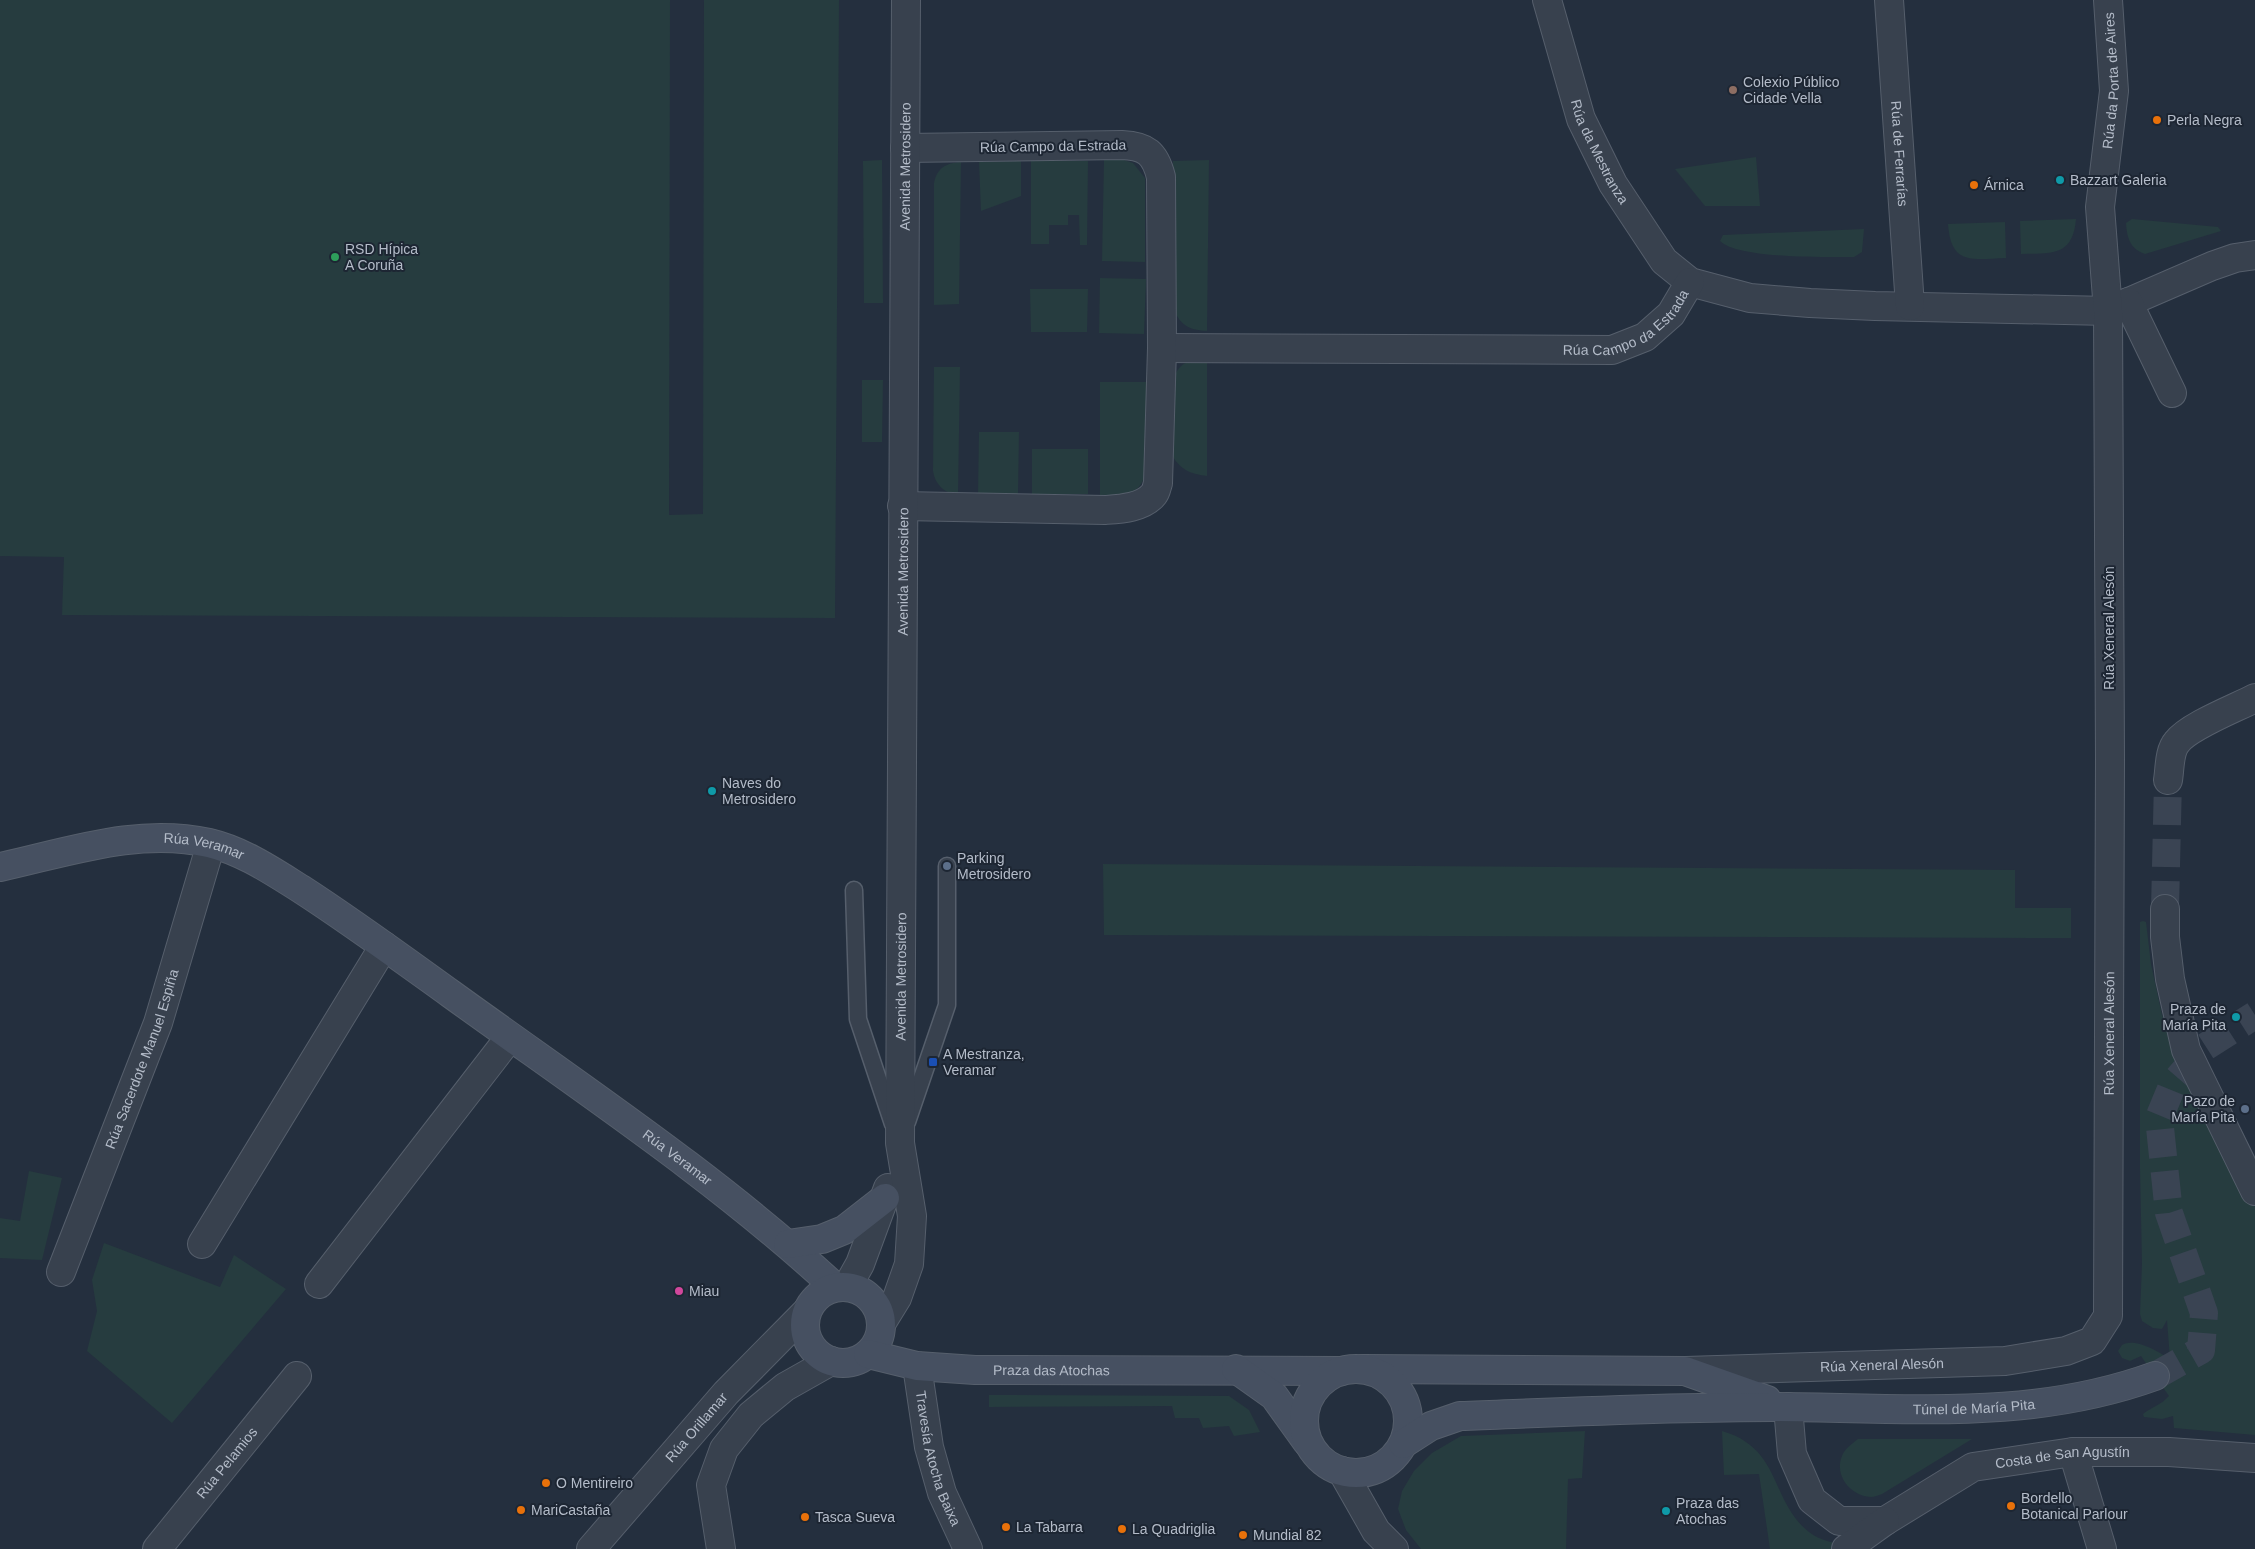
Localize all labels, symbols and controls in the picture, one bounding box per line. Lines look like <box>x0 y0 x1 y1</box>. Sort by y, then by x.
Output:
street label: Rúa da Porta de Aires <box>2099 12 2122 150</box>
place label: Colexio Público Cidade Vella <box>1743 74 1840 106</box>
marker: Colexio Público Cidade Vella <box>1727 84 1739 96</box>
street label: Rúa da Mestranza <box>1568 98 1632 207</box>
street label: Rúa de Ferrarías <box>1888 100 1911 207</box>
street label: Avenida Metrosidero <box>897 102 913 231</box>
place label: Perla Negra <box>2167 112 2242 128</box>
marker: Perla Negra <box>2151 114 2163 126</box>
street label: Rúa Campo da Estrada <box>980 137 1126 155</box>
place label: Bazzart Galeria <box>2070 172 2167 188</box>
marker: Bazzart Galeria <box>2054 174 2066 186</box>
place label: Árnica <box>1984 177 2024 193</box>
marker: Árnica <box>1968 179 1980 191</box>
place label: RSD Hípica A Coruña <box>345 241 418 273</box>
marker: RSD Hípica A Coruña <box>329 251 341 263</box>
street label: Rúa Campo da Estrada <box>1563 286 1692 358</box>
street label: Avenida Metrosidero <box>895 507 911 636</box>
street label: Rúa Xeneral Alesón <box>2101 566 2117 690</box>
place label: Naves do Metrosidero <box>722 775 796 807</box>
marker: Naves do Metrosidero <box>706 785 718 797</box>
street label: Rúa Veramar <box>163 830 247 863</box>
place label: Parking Metrosidero <box>957 850 1031 882</box>
marker: Parking Metrosidero <box>941 860 953 872</box>
street label: Avenida Metrosidero <box>893 912 909 1041</box>
street label: Rúa Sacerdote Manuel Espiña <box>102 967 182 1151</box>
street label: Rúa Xeneral Alesón <box>2101 972 2117 1096</box>
place label: Praza de María Pita <box>2162 1001 2226 1033</box>
marker: Praza de María Pita <box>2230 1011 2242 1023</box>
place label: A Mestranza, Veramar <box>943 1046 1025 1078</box>
marker: A Mestranza, Veramar <box>927 1056 939 1068</box>
place label: Pazo de María Pita <box>2171 1093 2235 1125</box>
marker: Pazo de María Pita <box>2239 1103 2251 1115</box>
street label: Rúa Veramar <box>640 1126 715 1189</box>
place label: Miau <box>689 1283 719 1299</box>
marker: Miau <box>673 1285 685 1297</box>
street label: Rúa Xeneral Alesón <box>1820 1355 1944 1375</box>
street label: Praza das Atochas <box>993 1362 1110 1378</box>
street label: Rúa Orillamar <box>662 1389 731 1465</box>
street label: Travesía Atocha Baixa <box>913 1390 964 1528</box>
street label: Túnel de María Pita <box>1913 1396 2036 1417</box>
street label: Rúa Pelamios <box>193 1424 260 1502</box>
street label: Costa de San Agustín <box>1994 1444 2130 1472</box>
place label: O Mentireiro <box>556 1475 633 1491</box>
marker: O Mentireiro <box>540 1477 552 1489</box>
place label: Bordello Botanical Parlour <box>2021 1490 2128 1522</box>
place label: Praza das Atochas <box>1676 1495 1739 1527</box>
marker: Bordello Botanical Parlour <box>2005 1500 2017 1512</box>
place label: MariCastaña <box>531 1502 611 1518</box>
marker: MariCastaña <box>515 1504 527 1516</box>
marker: Praza das Atochas <box>1660 1505 1672 1517</box>
place label: Tasca Sueva <box>815 1509 895 1525</box>
marker: Tasca Sueva <box>799 1511 811 1523</box>
place label: La Tabarra <box>1016 1519 1083 1535</box>
marker: La Tabarra <box>1000 1521 1012 1533</box>
place label: La Quadriglia <box>1132 1521 1215 1537</box>
marker: La Quadriglia <box>1116 1523 1128 1535</box>
place label: Mundial 82 <box>1253 1527 1322 1543</box>
marker: Mundial 82 <box>1237 1529 1249 1541</box>

